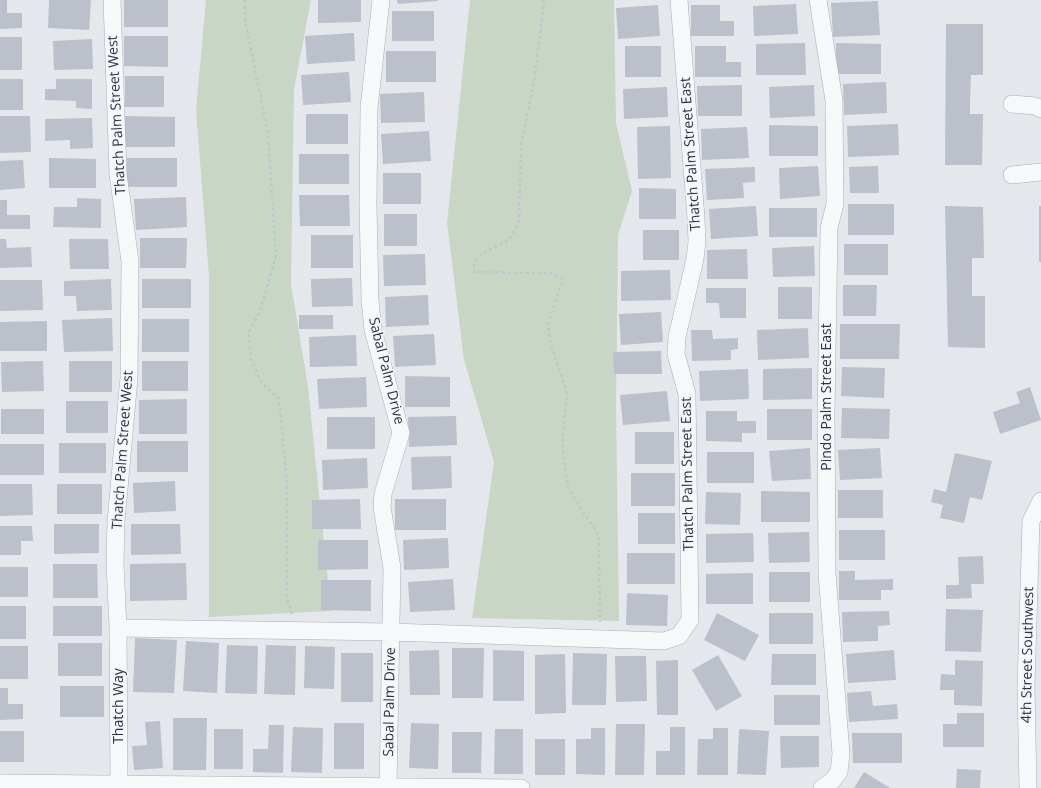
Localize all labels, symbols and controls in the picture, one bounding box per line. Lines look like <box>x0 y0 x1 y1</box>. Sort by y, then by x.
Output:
street label: Thatch Palm Street West <box>104 35 130 195</box>
street label: Thatch Palm Street East <box>677 76 705 232</box>
street label: Sabal Palm Drive <box>365 316 407 426</box>
street label: Pindo Palm Street East <box>819 323 835 471</box>
street label: Thatch Palm Street West <box>109 370 137 530</box>
street label: Thatch Palm Street East <box>678 397 698 551</box>
street label: 4th Street Southwest <box>1018 587 1038 723</box>
street label: Sabal Palm Drive <box>381 647 399 757</box>
street label: Thatch Way <box>111 668 127 744</box>

